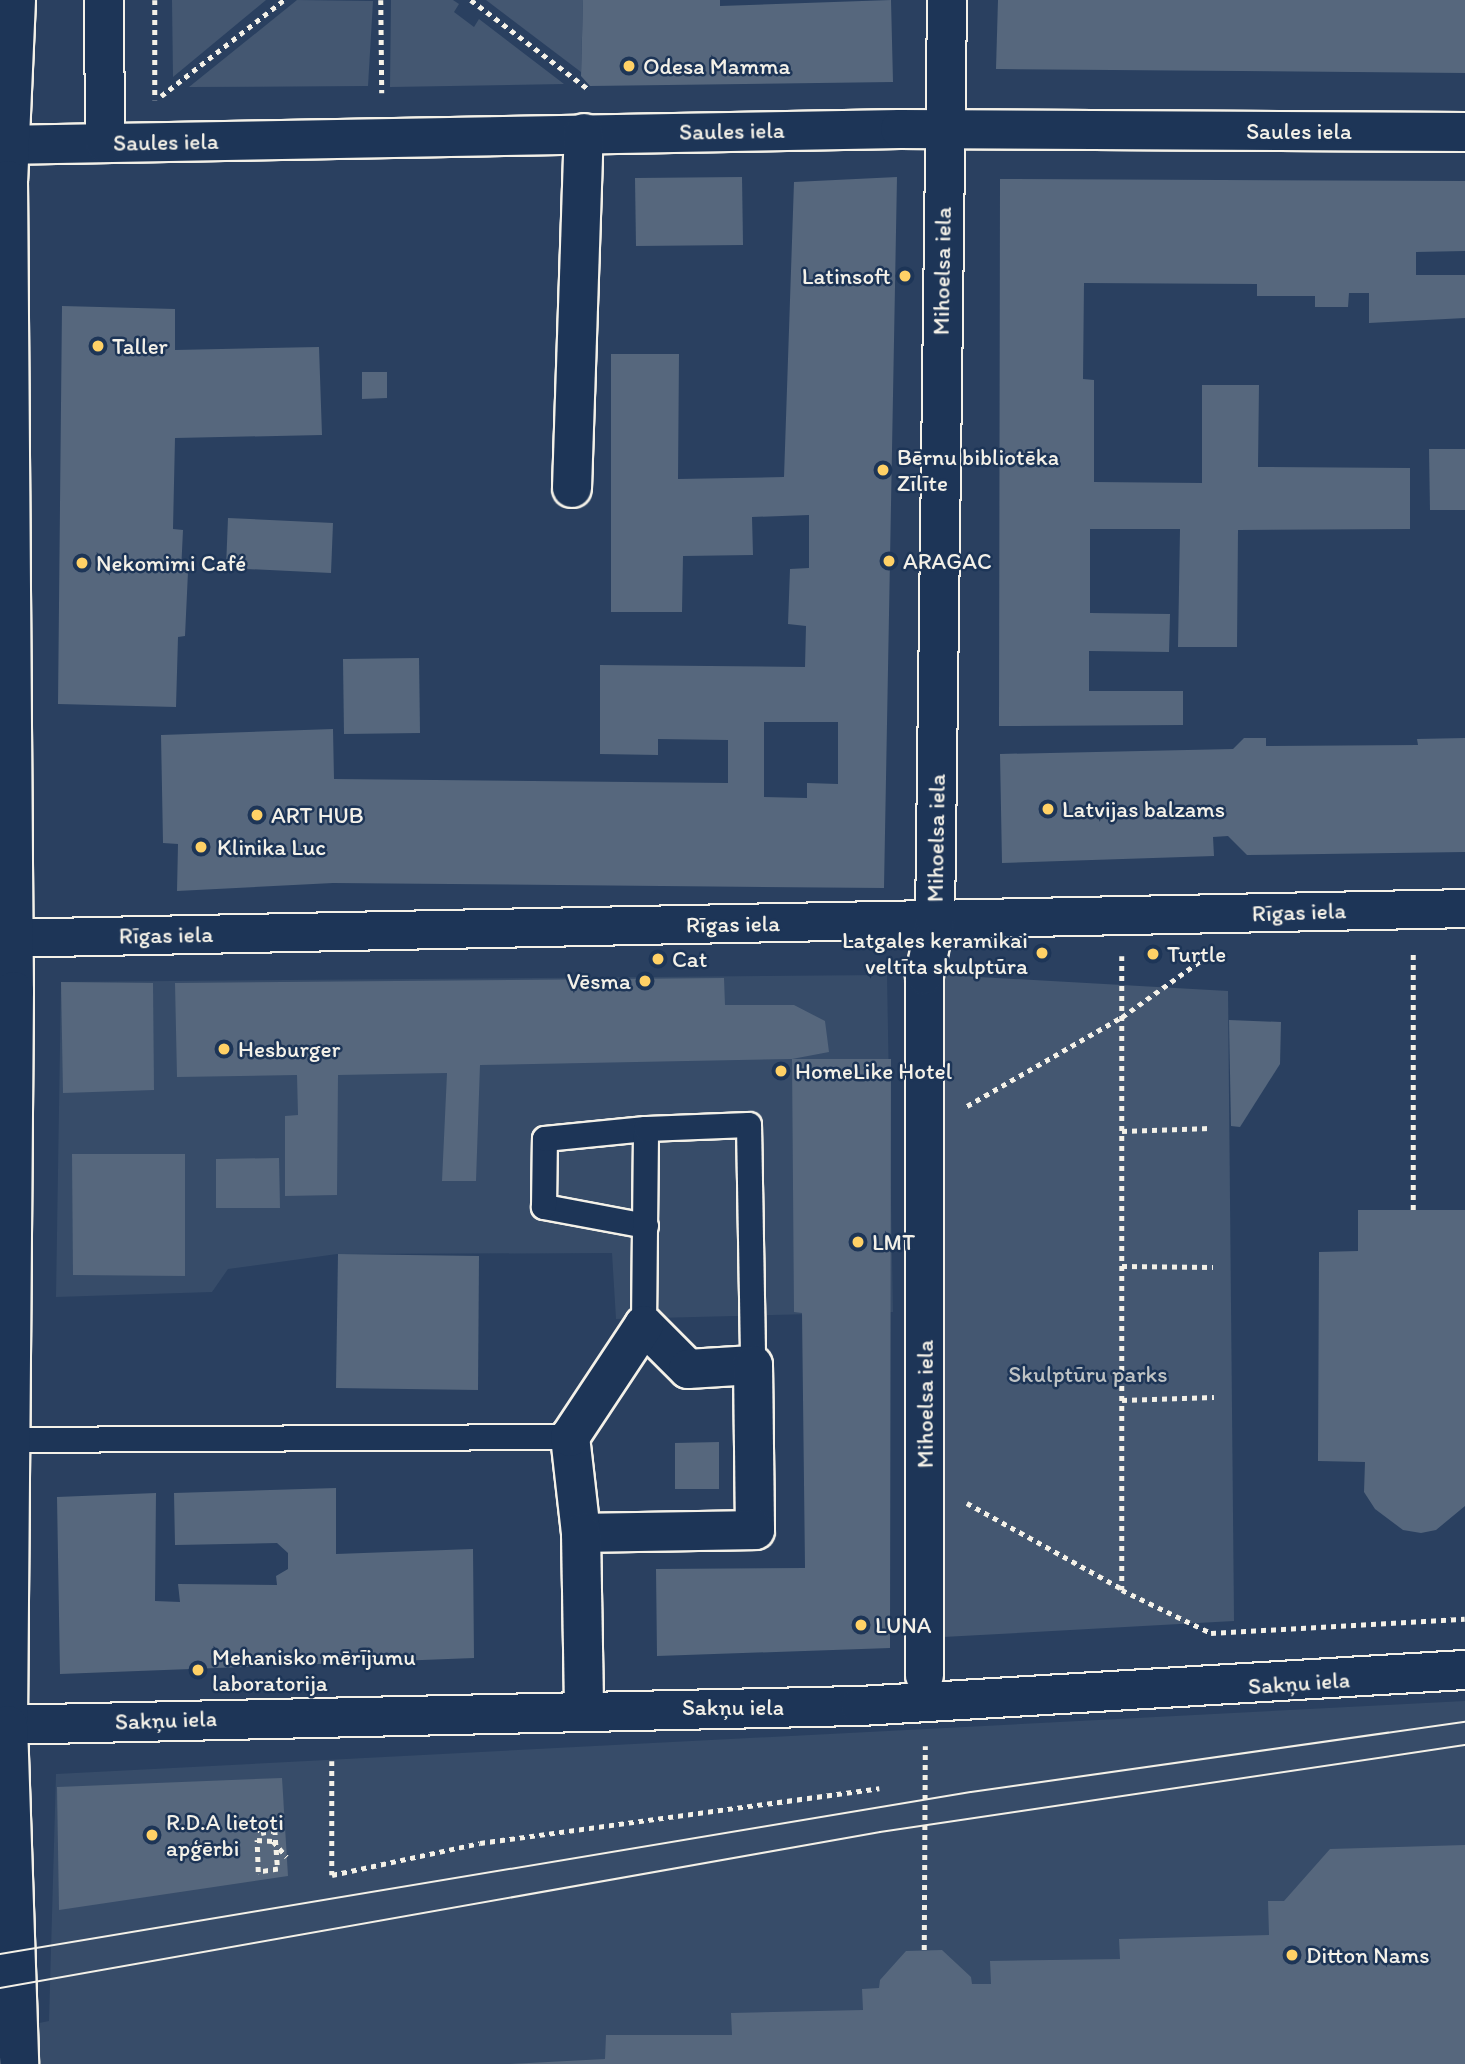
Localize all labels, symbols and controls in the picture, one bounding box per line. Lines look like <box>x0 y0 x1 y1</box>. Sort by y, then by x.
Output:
place label: Odesa Mamma <box>643 52 789 80</box>
marker: Odesa Mamma <box>621 58 637 74</box>
street label: Saules iela <box>679 116 785 146</box>
street label: Saules iela <box>1246 117 1352 145</box>
street label: Saules iela <box>113 127 219 157</box>
street label: Mihoelsa iela <box>927 207 957 335</box>
place label: Latinsoft <box>802 262 891 290</box>
marker: Latinsoft <box>897 268 913 284</box>
place label: Taller <box>112 332 168 360</box>
marker: Taller <box>90 338 106 354</box>
place label: Bērnu bibliotēka Zīlīte <box>897 443 1059 497</box>
marker: Bērnu bibliotēka Zīlīte <box>875 462 891 478</box>
place label: ARAGAC <box>903 547 992 575</box>
place label: Nekomimi Café <box>96 549 247 577</box>
marker: ARAGAC <box>881 553 897 569</box>
marker: Nekomimi Café <box>74 555 90 571</box>
street label: Mihoelsa iela <box>921 774 951 902</box>
place label: Latvijas balzams <box>1062 795 1226 823</box>
place label: ART HUB <box>271 801 363 829</box>
marker: Latvijas balzams <box>1040 801 1056 817</box>
marker: ART HUB <box>249 807 265 823</box>
place label: Klinika Luc <box>217 833 326 861</box>
marker: Klinika Luc <box>191 837 211 857</box>
street label: Rīgas iela <box>1251 897 1347 927</box>
street label: Rīgas iela <box>686 909 780 939</box>
street label: Rīgas iela <box>119 920 213 950</box>
place label: Latgales keramikai veltīta skulptūra <box>842 926 1028 980</box>
place label: Turtle <box>1167 940 1226 968</box>
place label: Cat <box>672 945 707 973</box>
marker: Latgales keramikai veltīta skulptūra <box>1034 945 1050 961</box>
marker: Turtle <box>1145 946 1161 962</box>
marker: Cat <box>650 951 666 967</box>
place label: Vēsma <box>567 967 631 995</box>
marker: Vēsma <box>637 973 653 989</box>
place label: Hesburger <box>238 1035 340 1063</box>
marker: Hesburger <box>216 1041 232 1057</box>
place label: HomeLike Hotel <box>795 1057 952 1085</box>
marker: HomeLike Hotel <box>773 1063 789 1079</box>
place label: LMT <box>872 1228 915 1256</box>
marker: LMT <box>850 1234 866 1250</box>
street label: Mihoelsa iela <box>911 1340 939 1468</box>
park label: Skulptūru parks <box>1009 1360 1167 1388</box>
place label: LUNA <box>875 1611 931 1639</box>
marker: LUNA <box>853 1617 869 1633</box>
place label: Mehanisko mērījumu laboratorija <box>212 1643 417 1697</box>
marker: Mehanisko mērījumu laboratorija <box>190 1662 206 1678</box>
street label: Sakņu iela <box>1247 1666 1351 1700</box>
street label: Sakņu iela <box>682 1693 784 1721</box>
street label: Sakņu iela <box>114 1704 218 1736</box>
place label: R.D.A lietoti apģērbi <box>166 1808 284 1862</box>
marker: R.D.A lietoti apģērbi <box>144 1827 160 1843</box>
place label: Ditton Nams <box>1306 1941 1430 1969</box>
marker: Ditton Nams <box>1284 1947 1300 1963</box>

